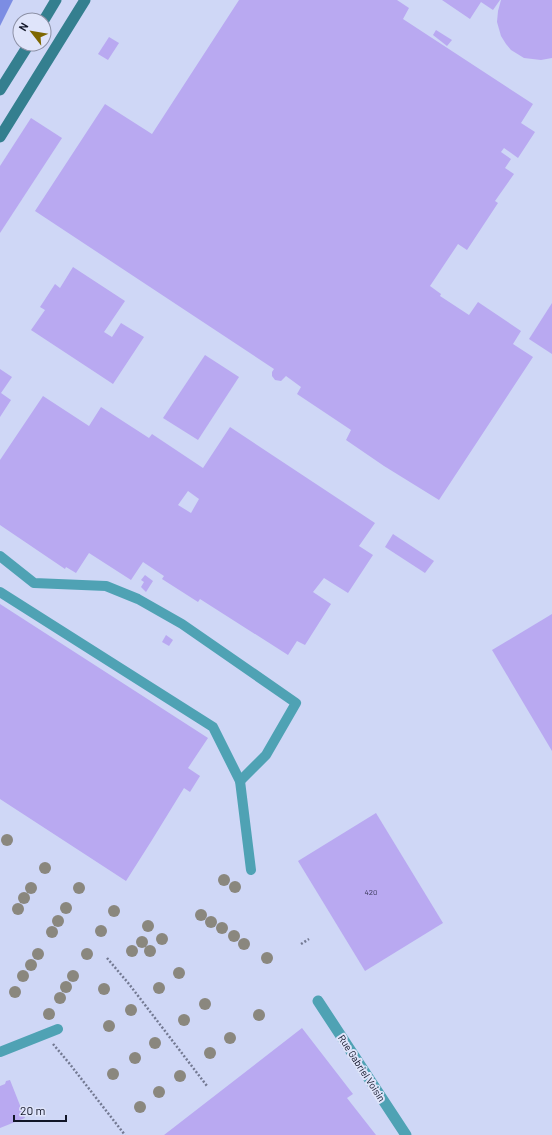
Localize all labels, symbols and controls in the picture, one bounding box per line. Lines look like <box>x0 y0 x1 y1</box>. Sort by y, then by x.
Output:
north arrow <box>12 12 52 52</box>
text: N <box>16 20 30 33</box>
house number: 420 <box>364 887 378 897</box>
street label: Rue Gabriel Voisin <box>336 1032 388 1104</box>
scale bar <box>14 1097 66 1123</box>
text: 20 m <box>20 1103 46 1117</box>

